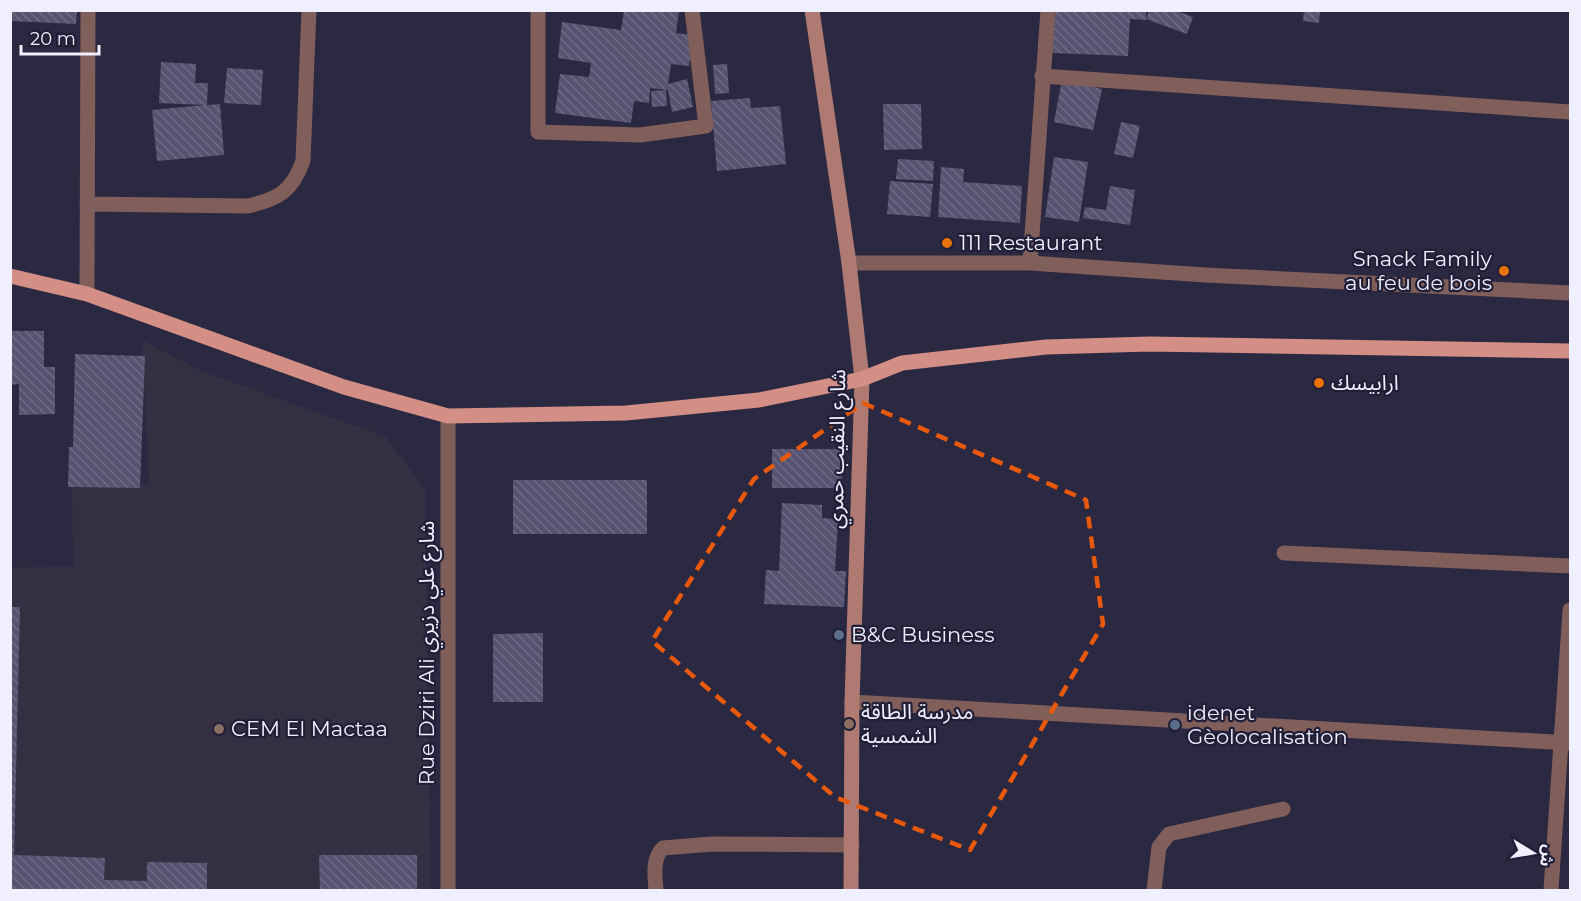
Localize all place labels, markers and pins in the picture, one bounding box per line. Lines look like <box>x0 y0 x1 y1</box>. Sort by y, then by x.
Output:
place label: 111 Restaurant <box>959 230 1103 255</box>
marker: 111 Restaurant <box>940 236 954 250</box>
place label: Snack Family au feu de bois <box>1345 246 1493 295</box>
marker: Snack Family au feu de bois <box>1497 264 1511 278</box>
place label: ارابيسك <box>1331 370 1399 395</box>
marker: ارابيسك <box>1312 376 1326 390</box>
place label: B&C Business <box>851 622 995 647</box>
marker: B&C Business <box>832 628 846 642</box>
place label: مدرسة الطاقة الشمسية <box>861 699 974 748</box>
place label: idenet Gèolocalisation <box>1187 700 1348 749</box>
place label: CEM El Mactaa <box>231 716 388 741</box>
marker: مدرسة الطاقة الشمسية <box>842 717 856 731</box>
marker: idenet Gèolocalisation <box>1168 718 1182 732</box>
marker: CEM El Mactaa <box>212 722 226 736</box>

